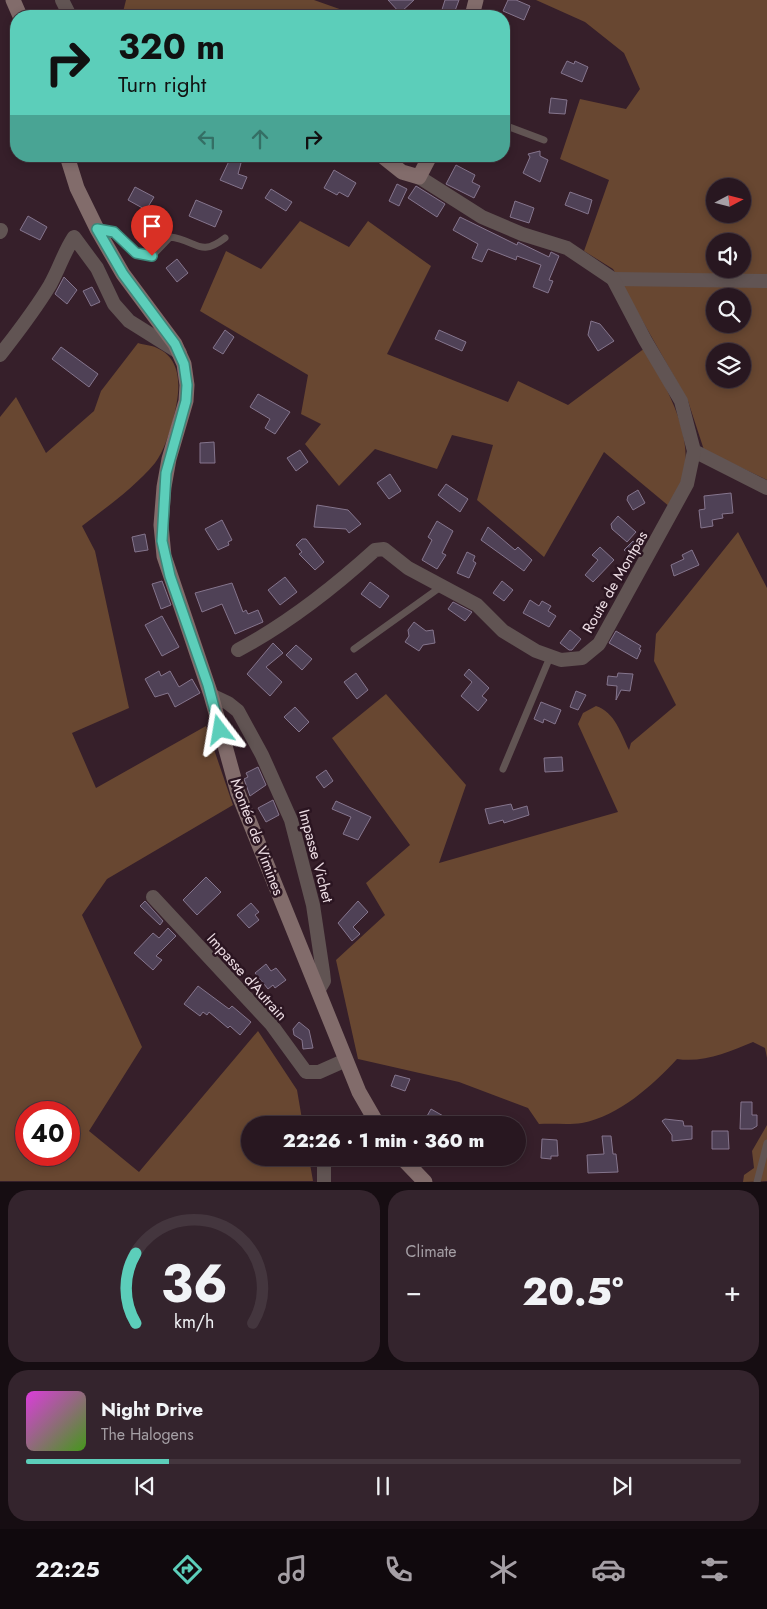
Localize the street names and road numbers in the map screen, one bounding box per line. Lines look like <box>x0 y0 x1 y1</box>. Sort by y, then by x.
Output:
street label: Route de Montpas <box>577 527 653 637</box>
street label: Montée de Vimines <box>225 775 289 899</box>
street label: Impasse Vichet <box>293 807 339 905</box>
street label: Impasse d'Autrain <box>202 928 292 1026</box>

